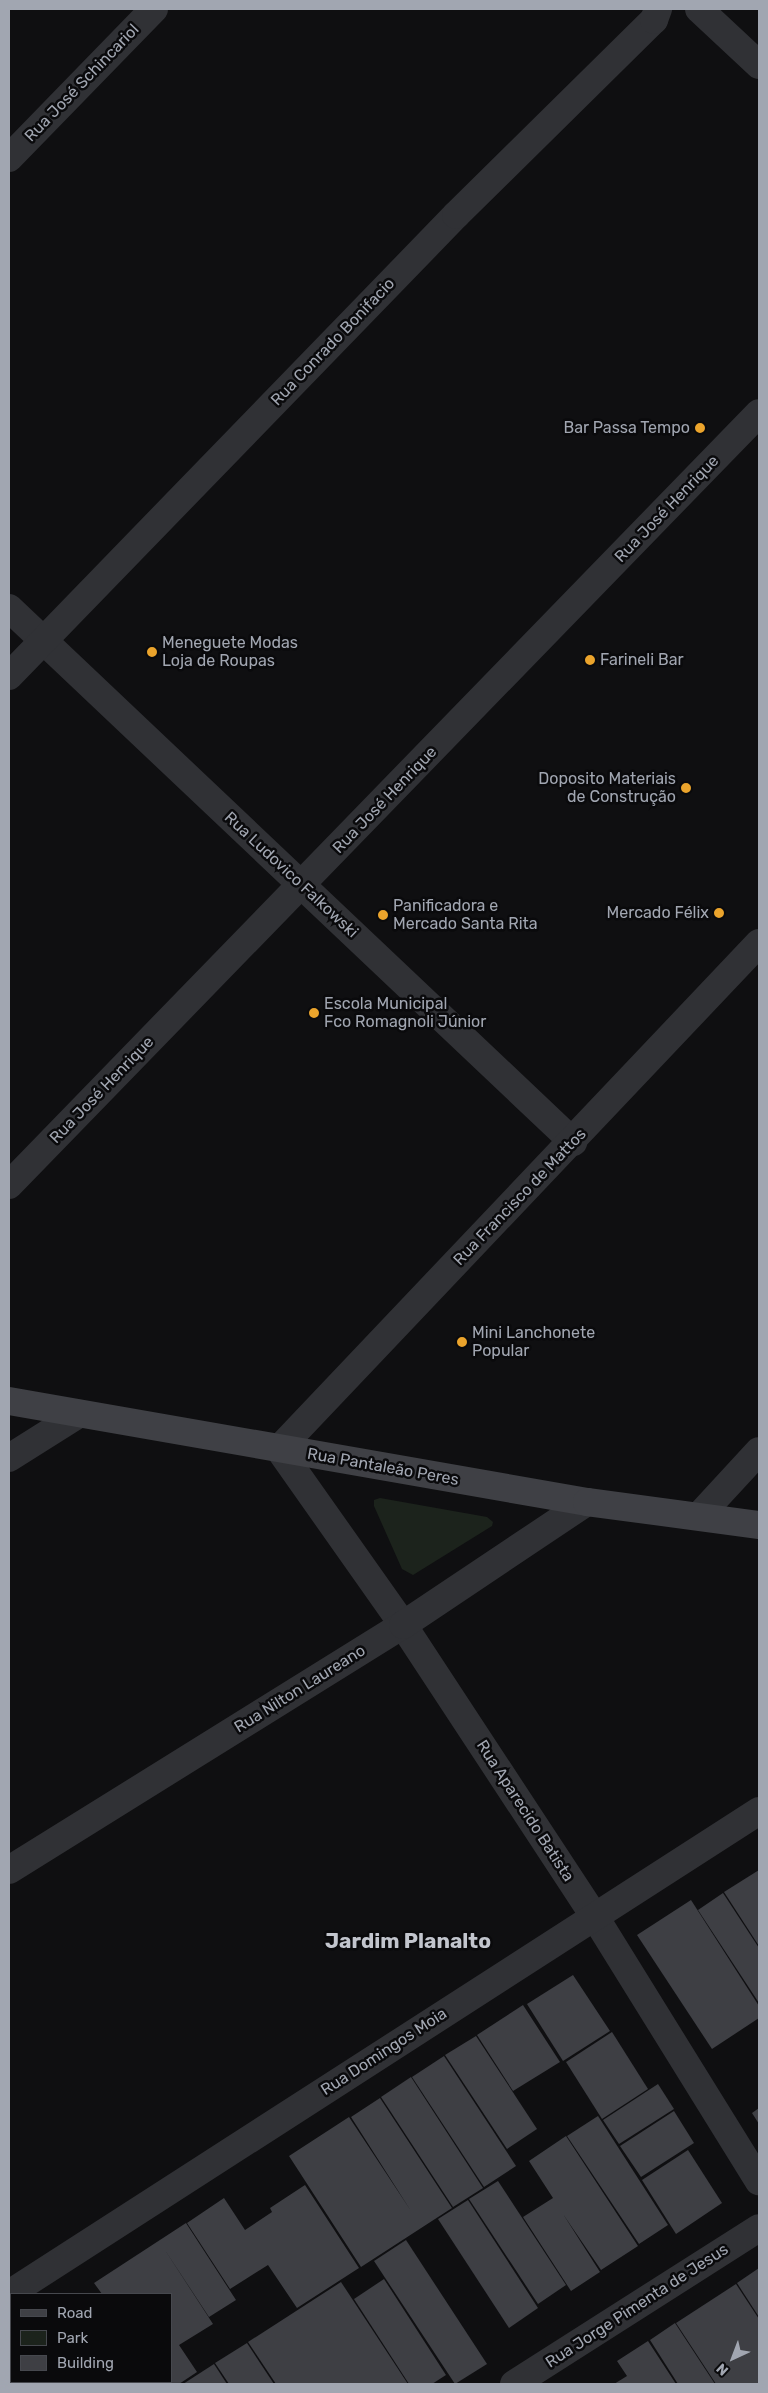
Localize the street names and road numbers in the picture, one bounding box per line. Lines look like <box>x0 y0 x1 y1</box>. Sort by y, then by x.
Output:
street label: Rua José Schincariol <box>21 20 143 146</box>
street label: Rua Conrado Bonifacio <box>267 274 399 410</box>
street label: Rua José Henrique <box>611 451 723 567</box>
street label: Rua José Henrique <box>329 742 441 858</box>
street label: Rua Ludovico Falkowski <box>220 808 362 942</box>
street label: Rua José Henrique <box>46 1032 158 1148</box>
street label: Rua Francisco de Mattos <box>450 1125 590 1269</box>
street label: Rua Pantaleão Peres <box>306 1444 460 1490</box>
street label: Rua Nilton Laureano <box>231 1641 369 1737</box>
street label: Rua Aparecido Batista <box>472 1737 578 1885</box>
street label: Rua Domingos Moia <box>317 2004 451 2100</box>
street label: Rua Jorge Pimenta de Jesus <box>542 2240 732 2372</box>

